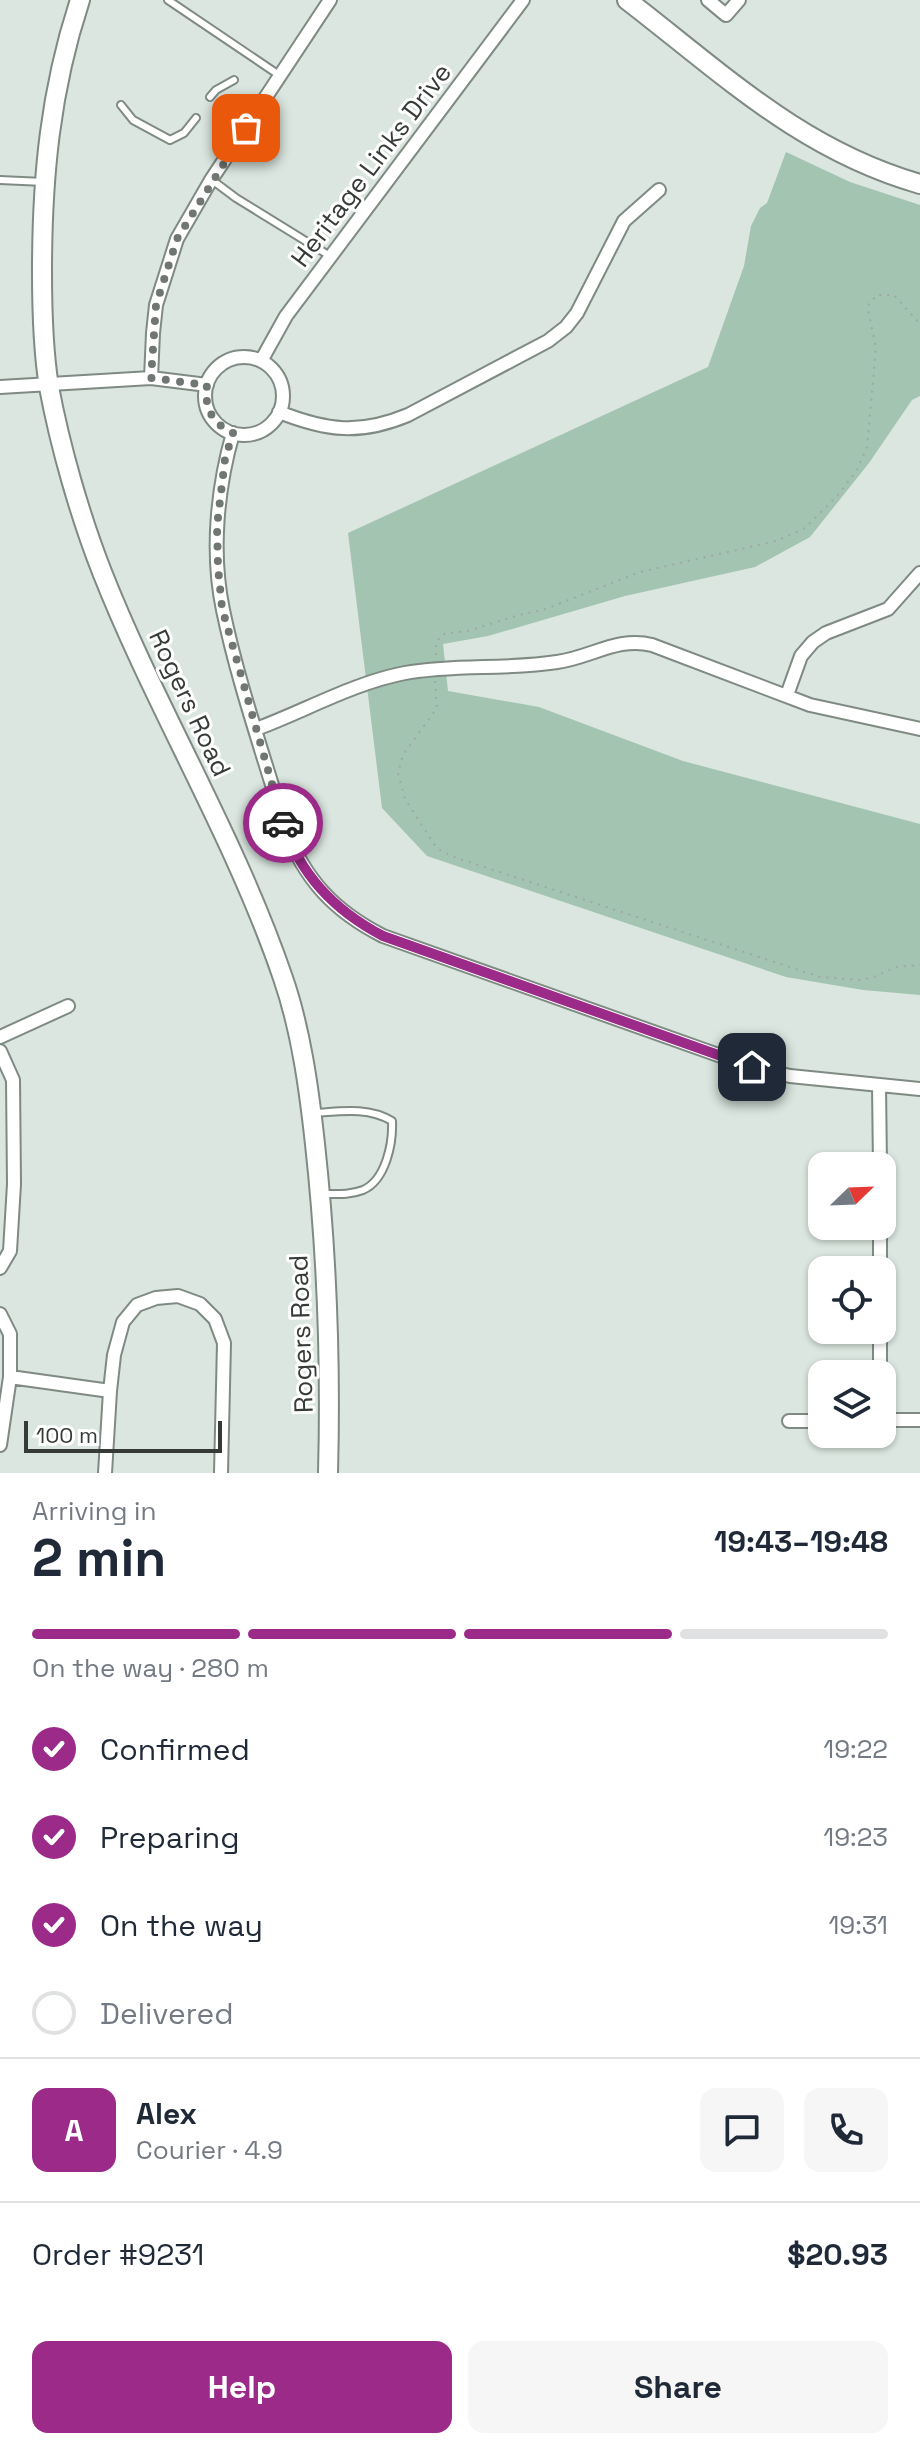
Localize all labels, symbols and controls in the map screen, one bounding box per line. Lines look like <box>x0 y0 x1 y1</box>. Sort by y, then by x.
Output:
street label: Heritage Links Drive <box>283 56 459 274</box>
pin <box>212 94 280 162</box>
icon: bag <box>224 106 268 150</box>
street label: Rogers Road <box>141 624 239 782</box>
courier <box>243 783 323 863</box>
icon: car <box>261 801 305 845</box>
pin <box>718 1033 786 1101</box>
icon: home <box>730 1045 774 1089</box>
north arrow <box>808 1152 896 1240</box>
map controls <box>808 1152 896 1448</box>
street label: Rogers Road <box>281 1254 321 1414</box>
button: locate <box>808 1256 896 1344</box>
button: layers <box>808 1360 896 1448</box>
scale bar <box>24 1417 222 1453</box>
text: 100 m <box>36 1421 98 1449</box>
text: Arriving in <box>32 1494 156 1528</box>
text: 19:43–19:48 <box>714 1522 888 1561</box>
text: 2 min <box>32 1525 166 1591</box>
text: On the way · 280 m <box>32 1651 269 1685</box>
icon: check <box>32 1727 76 1771</box>
text: Confirmed <box>100 1730 250 1769</box>
text: 19:22 <box>823 1732 888 1766</box>
icon: check <box>32 1815 76 1859</box>
text: Preparing <box>100 1818 239 1857</box>
text: 19:23 <box>823 1820 888 1854</box>
icon: check <box>32 1903 76 1947</box>
text: On the way <box>100 1906 263 1945</box>
text: 19:31 <box>828 1908 888 1942</box>
text: Delivered <box>100 1994 234 2033</box>
button: chat <box>700 2088 784 2172</box>
button: phone <box>804 2088 888 2172</box>
text: Alex <box>136 2094 197 2133</box>
text: A <box>64 2111 84 2150</box>
text: Courier · 4.9 <box>136 2133 283 2167</box>
text: Order #9231 <box>32 2235 204 2274</box>
text: $20.93 <box>787 2235 888 2274</box>
button: Help <box>32 2341 452 2433</box>
button: Share <box>468 2341 888 2433</box>

